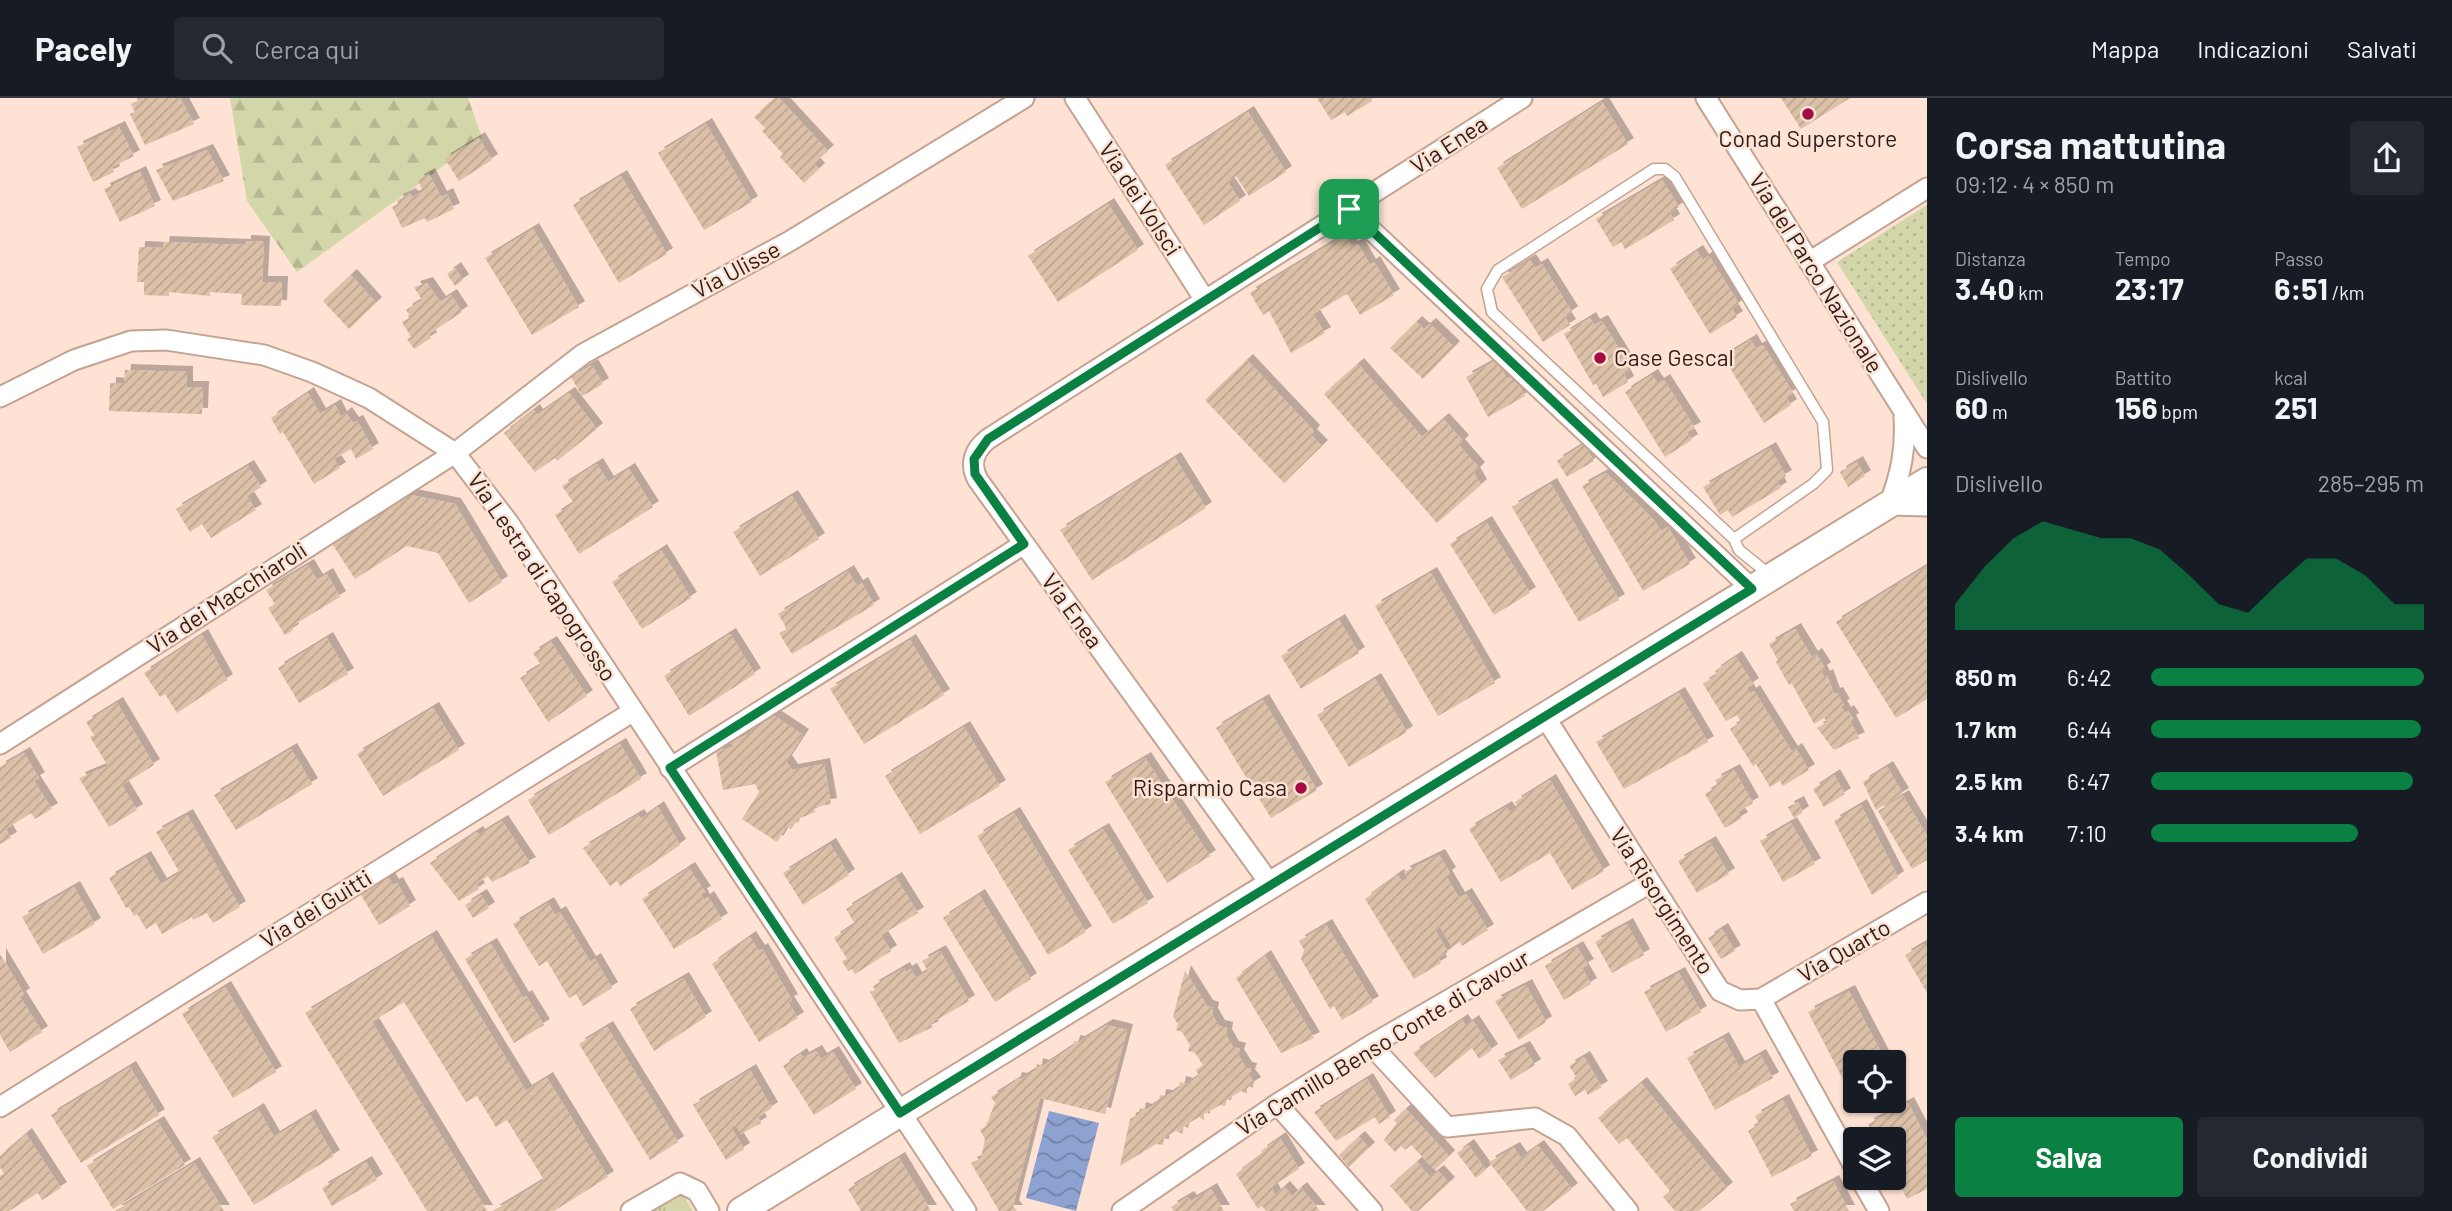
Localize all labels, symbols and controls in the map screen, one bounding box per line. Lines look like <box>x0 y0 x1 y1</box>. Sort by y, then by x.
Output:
search box <box>174 17 664 80</box>
text: Pacely <box>35 28 132 68</box>
icon: search <box>198 29 236 67</box>
text: Cerca qui <box>254 33 360 64</box>
text: Mappa <box>2091 34 2159 63</box>
text: Indicazioni <box>2197 34 2309 63</box>
text: Salvati <box>2347 34 2417 63</box>
marker: Conad Superstore <box>1800 106 1816 122</box>
street label: Via Enea <box>1405 109 1492 179</box>
text: Corsa mattutina <box>1955 121 2226 167</box>
button: share <box>2350 121 2424 195</box>
place label: Conad Superstore <box>1719 124 1897 152</box>
street label: Via dei Volsci <box>1094 136 1188 261</box>
street label: Via del Parco Nazionale <box>1744 167 1890 378</box>
text: 09:12 · 4 × 850 m <box>1955 170 2114 198</box>
pin <box>1319 179 1379 239</box>
icon: arrive <box>1330 190 1368 228</box>
street label: Via Ulisse <box>687 234 784 304</box>
text: Distanza <box>1955 247 2026 270</box>
text: Tempo <box>2115 247 2171 270</box>
text: Passo <box>2274 247 2324 270</box>
text: 3.40 <box>1955 270 2015 306</box>
text: 23:17 <box>2115 270 2184 306</box>
text: 6:51 <box>2274 270 2328 306</box>
text: km <box>2015 281 2044 304</box>
text: /km <box>2328 281 2364 304</box>
place label: Case Gescal <box>1614 343 1734 371</box>
marker: Case Gescal <box>1592 350 1608 366</box>
text: Dislivello <box>1955 366 2028 389</box>
text: Battito <box>2115 366 2172 389</box>
text: kcal <box>2274 366 2307 389</box>
text: 60 <box>1955 389 1988 425</box>
text: 156 <box>2115 389 2158 425</box>
text: 251 <box>2274 389 2318 425</box>
text: m <box>1988 400 2008 423</box>
text: bpm <box>2158 400 2198 423</box>
street label: Via Lestra di Capogrosso <box>462 467 623 686</box>
text: Dislivello <box>1955 469 2043 497</box>
text: 285–295 m <box>2318 469 2424 497</box>
street label: Via dei Macchiaroli <box>141 535 312 659</box>
street label: Via Enea <box>1036 567 1109 653</box>
text: 850 m <box>1955 663 2017 691</box>
text: 6:42 <box>2067 663 2112 691</box>
text: 1.7 km <box>1955 715 2017 743</box>
text: 6:44 <box>2067 715 2112 743</box>
text: 2.5 km <box>1955 767 2023 795</box>
text: 6:47 <box>2067 767 2110 795</box>
place label: Risparmio Casa <box>1133 773 1287 801</box>
marker: Risparmio Casa <box>1293 780 1309 796</box>
text: 3.4 km <box>1955 819 2024 847</box>
text: 7:10 <box>2067 819 2107 847</box>
street label: Via Risorgimento <box>1605 822 1721 979</box>
street label: Via dei Guitti <box>255 863 376 953</box>
street label: Via Quarto <box>1792 912 1895 988</box>
street label: Via Camillo Benso Conte di Cavour <box>1231 943 1535 1141</box>
map controls <box>1843 1050 1906 1190</box>
button: locate <box>1843 1050 1906 1113</box>
button: Salva <box>1955 1117 2183 1197</box>
button: Condividi <box>2197 1117 2424 1197</box>
button: layers <box>1843 1127 1906 1190</box>

